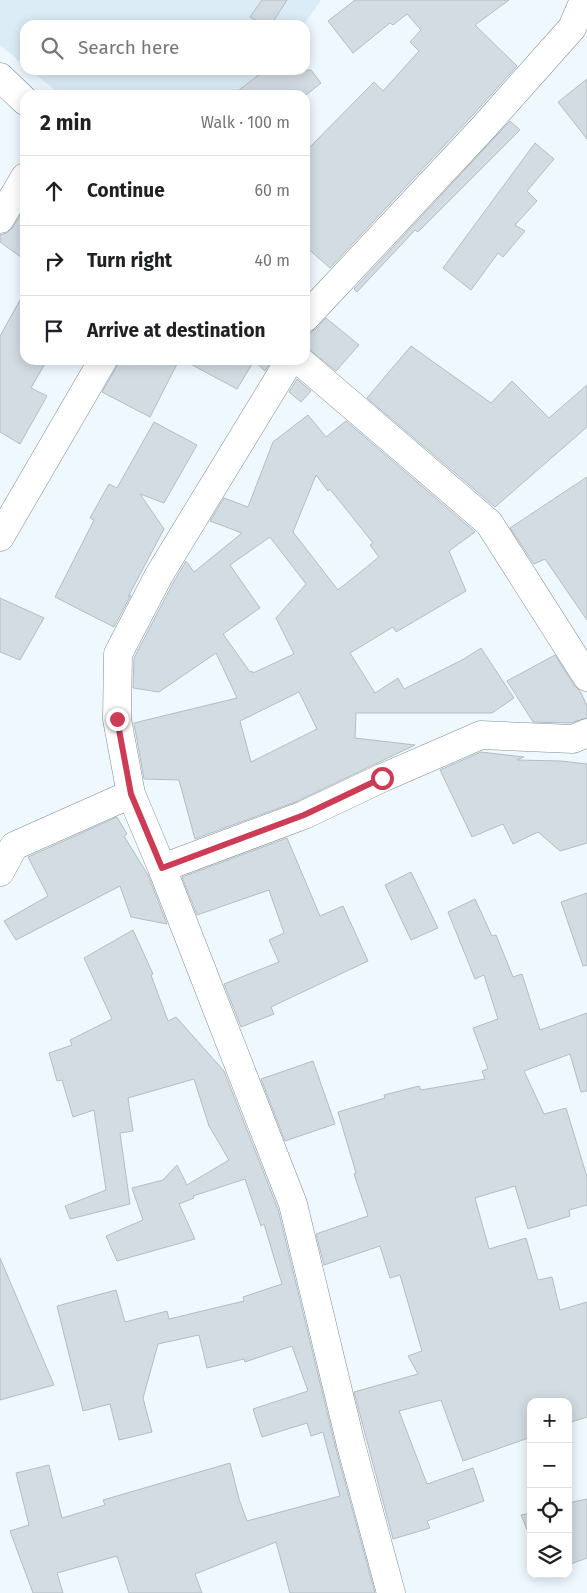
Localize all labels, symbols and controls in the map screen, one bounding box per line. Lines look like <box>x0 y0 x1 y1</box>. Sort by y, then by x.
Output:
search box <box>20 20 310 75</box>
icon: search <box>38 34 66 62</box>
text: Search here <box>78 36 179 59</box>
text: 2 min <box>40 110 92 136</box>
text: Walk · 100 m <box>201 113 290 132</box>
icon: ahead <box>40 177 68 205</box>
text: Continue <box>87 179 165 202</box>
text: 60 m <box>255 181 290 200</box>
icon: right <box>40 247 68 275</box>
text: Turn right <box>87 249 172 272</box>
text: 40 m <box>255 251 290 270</box>
icon: arrive <box>40 317 68 345</box>
text: Arrive at destination <box>87 319 266 342</box>
route end <box>106 708 129 731</box>
route start <box>371 767 394 790</box>
map controls <box>527 1398 572 1578</box>
button: + <box>527 1398 572 1443</box>
button: − <box>527 1443 572 1488</box>
button: locate <box>527 1488 572 1533</box>
button: layers <box>527 1533 572 1578</box>

